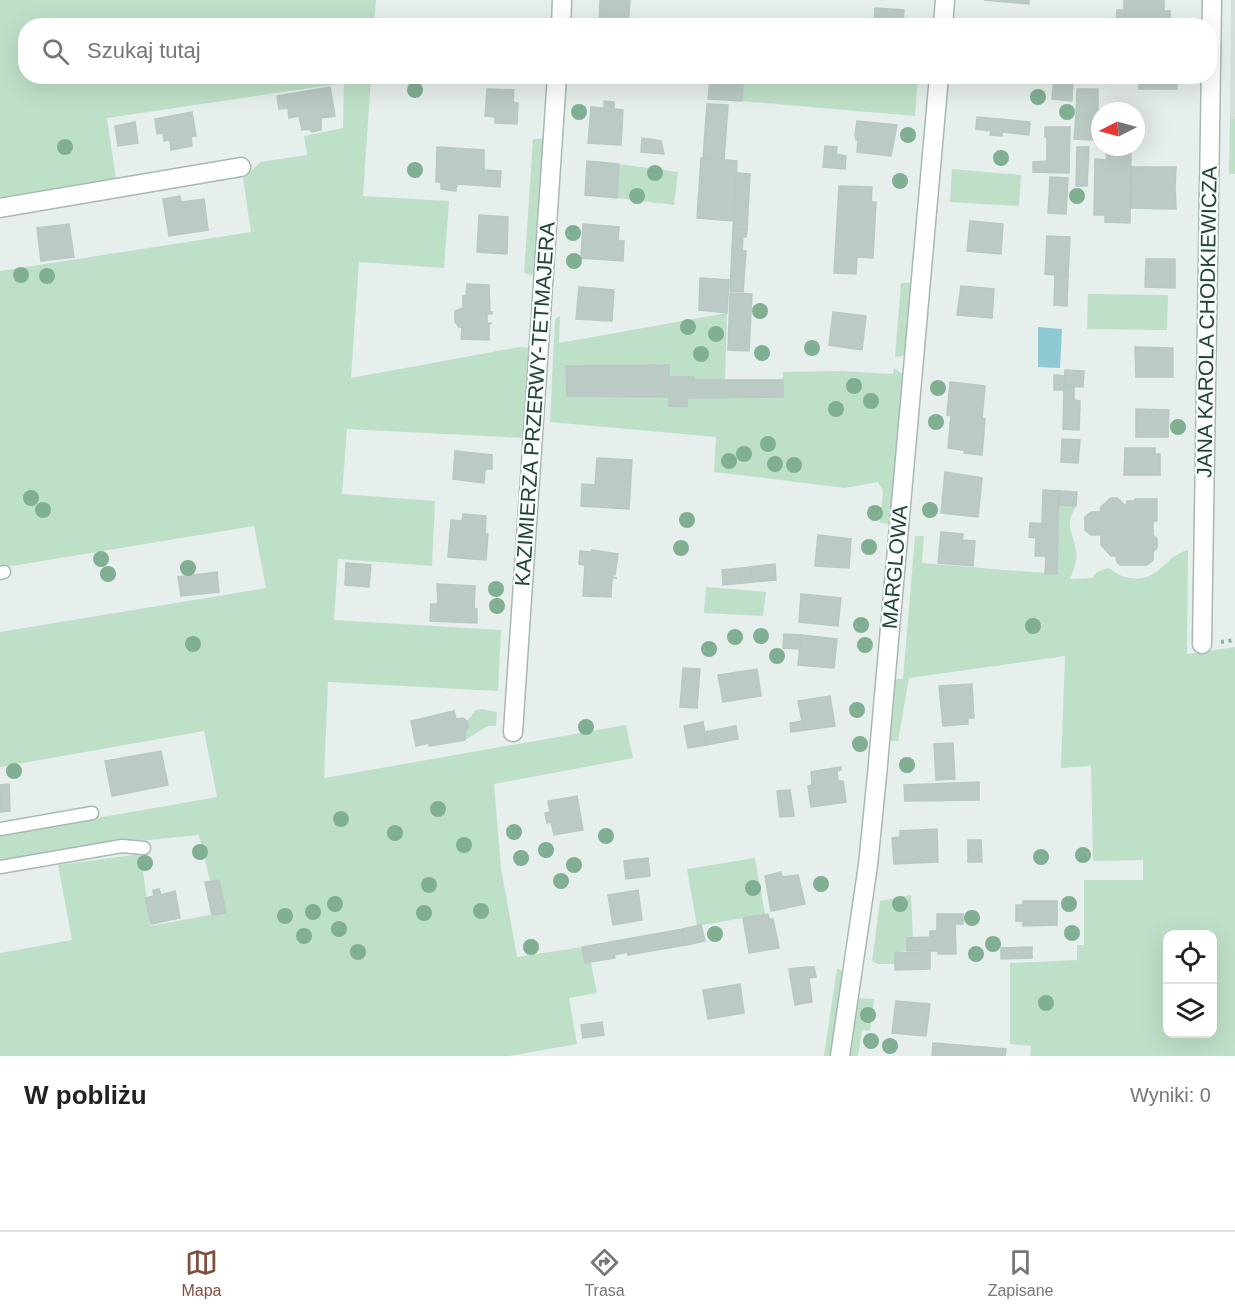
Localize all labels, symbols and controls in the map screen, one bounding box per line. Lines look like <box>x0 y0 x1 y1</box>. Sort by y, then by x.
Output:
search box <box>18 18 1217 84</box>
icon: search <box>39 35 72 68</box>
text: Szukaj tutaj <box>87 38 201 63</box>
north arrow <box>1091 102 1145 156</box>
street label: JANA KAROLA CHODKIEWICZA <box>1192 166 1221 478</box>
street label: KAZIMIERZA PRZERWY-TETMAJERA <box>510 221 559 587</box>
street label: MARGLOWA <box>878 504 911 630</box>
map controls <box>1163 930 1217 1038</box>
button: locate <box>1163 930 1217 984</box>
button: layers <box>1163 984 1217 1038</box>
text: W pobliżu <box>24 1080 147 1110</box>
text: Wyniki: 0 <box>1130 1084 1211 1106</box>
tab: Mapa <box>181 1246 222 1300</box>
tab: Trasa <box>584 1246 625 1300</box>
tab: Zapisane <box>988 1246 1054 1300</box>

